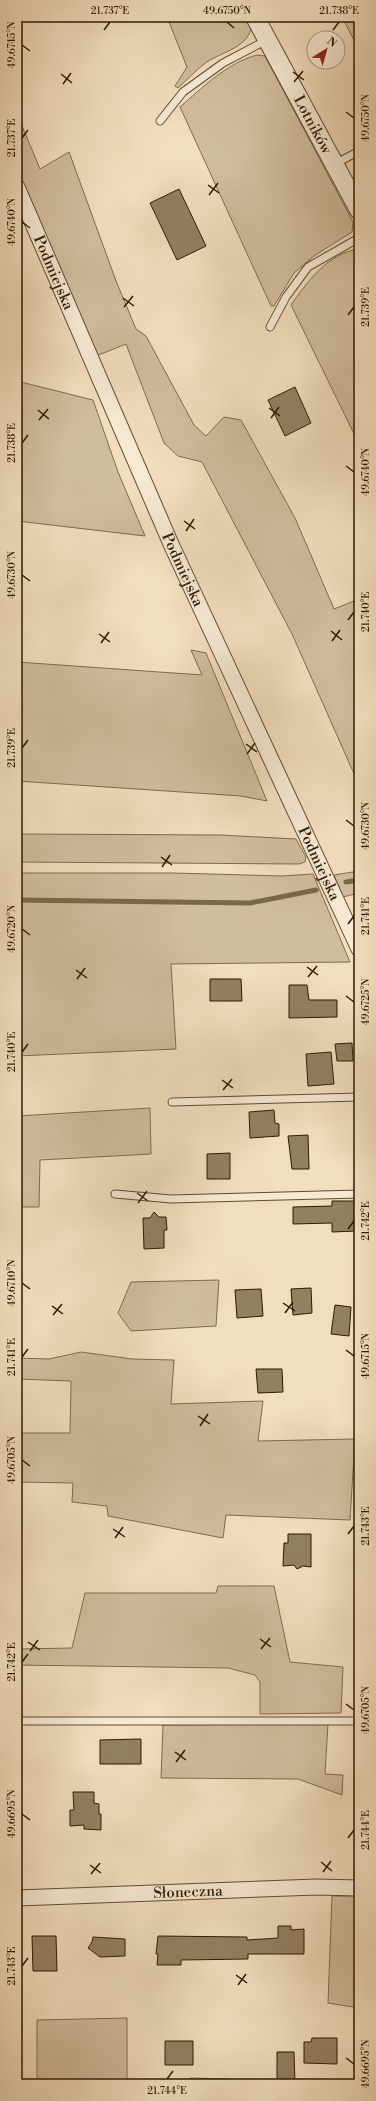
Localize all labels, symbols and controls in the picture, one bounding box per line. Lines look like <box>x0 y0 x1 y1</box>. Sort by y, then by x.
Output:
text: 21.737°E <box>91 5 129 17</box>
text: 49.6750°N <box>203 5 251 17</box>
text: 21.738°E <box>319 5 359 17</box>
text: 49.6745°N <box>6 21 18 68</box>
north arrow <box>306 30 346 70</box>
text: N <box>324 35 339 51</box>
street label: Lotników <box>289 92 336 158</box>
text: 49.6750°N <box>360 94 372 142</box>
text: 21.737°E <box>6 119 18 157</box>
text: 49.6740°N <box>6 197 18 246</box>
street label: Podmiejska <box>29 232 78 313</box>
text: 21.739°E <box>360 287 372 327</box>
text: 21.738°E <box>6 423 18 463</box>
text: 49.6740°N <box>360 447 372 496</box>
street label: Podmiejska <box>157 530 208 610</box>
text: 49.6730°N <box>6 550 18 599</box>
text: 21.740°E <box>360 592 372 632</box>
text: 21.739°E <box>6 728 18 768</box>
text: 49.6730°N <box>360 801 372 850</box>
street label: Podmiejska <box>294 824 344 904</box>
text: 21.741°E <box>360 897 372 935</box>
text: 49.6720°N <box>6 904 18 953</box>
text: 49.6725°N <box>360 978 372 1026</box>
text: 21.740°E <box>6 1032 18 1072</box>
text: 21.742°E <box>360 1201 372 1241</box>
text: 49.6710°N <box>6 1259 18 1306</box>
text: 49.6715°N <box>360 1332 372 1379</box>
text: 21.741°E <box>6 1338 18 1376</box>
text: 49.6705°N <box>6 1436 18 1484</box>
text: 21.743°E <box>360 1506 372 1546</box>
text: 21.742°E <box>6 1642 18 1682</box>
text: 49.6705°N <box>360 1686 372 1734</box>
text: 49.6695°N <box>6 1789 18 1839</box>
text: 21.744°E <box>360 1810 372 1850</box>
street label: Słoneczna <box>153 1881 223 1903</box>
text: 21.743°E <box>6 1946 18 1986</box>
text: 49.6695°N <box>360 2039 372 2089</box>
text: 21.744°E <box>147 2085 187 2097</box>

